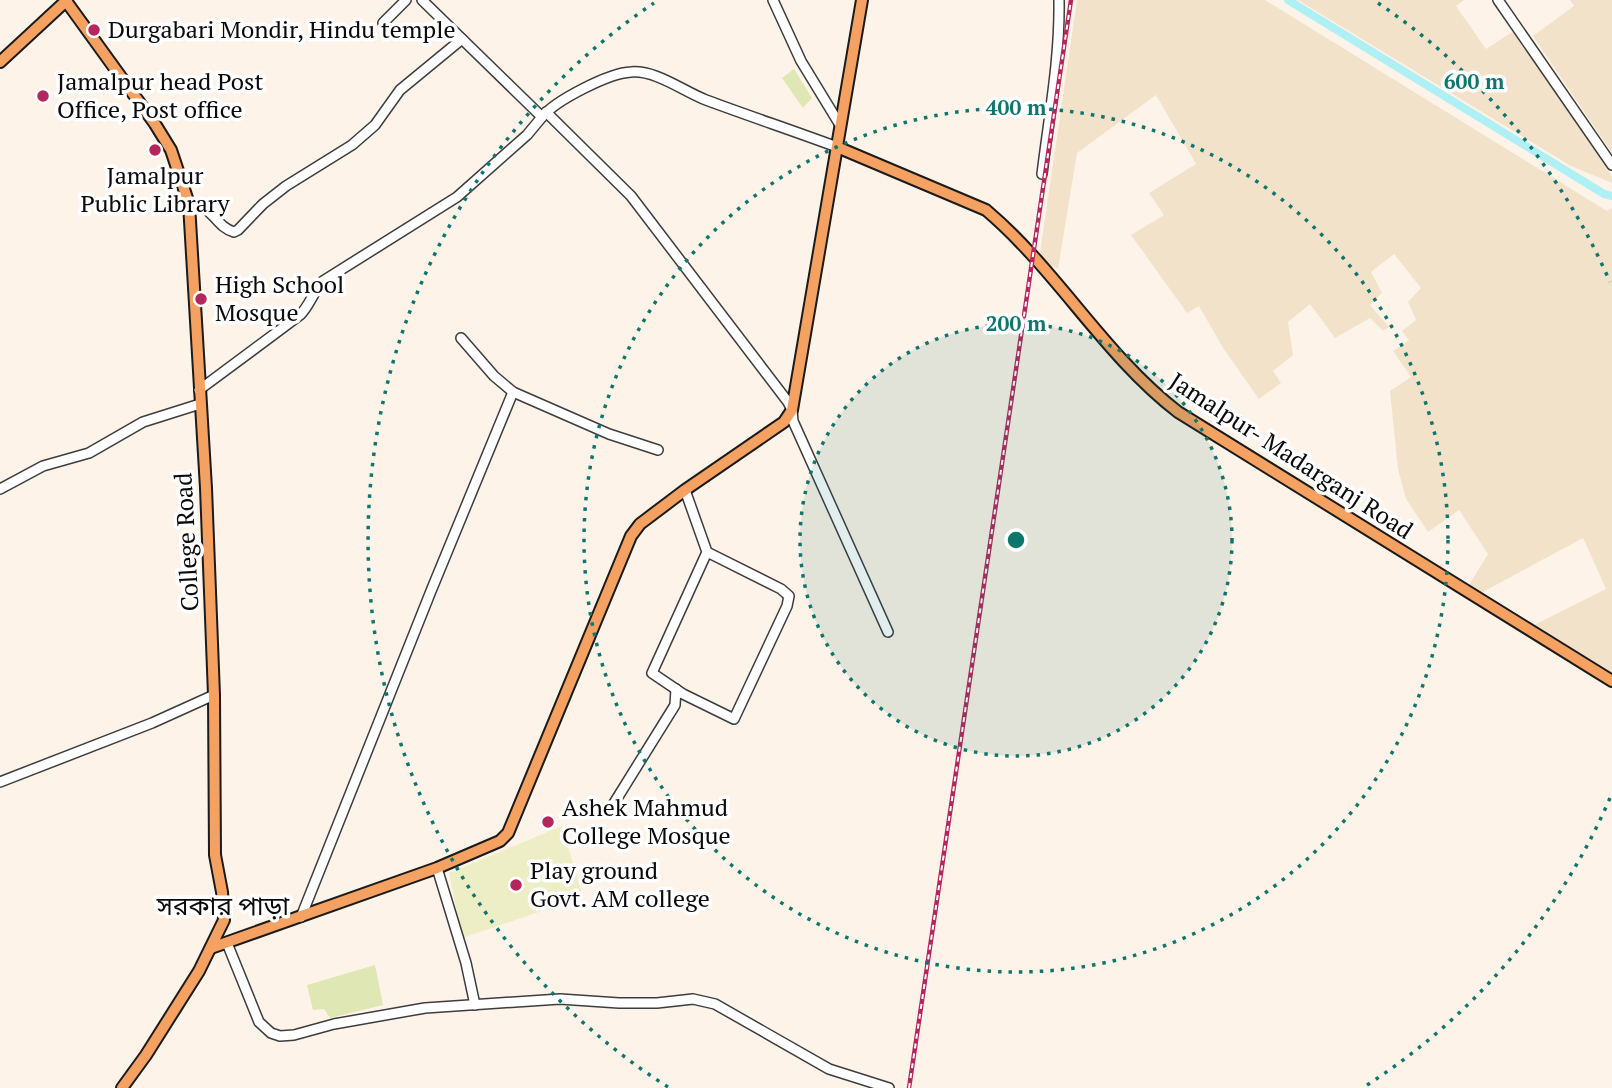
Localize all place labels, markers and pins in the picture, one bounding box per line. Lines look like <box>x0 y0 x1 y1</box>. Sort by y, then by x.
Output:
place label: Durgabari Mondir, Hindu temple <box>108 13 455 45</box>
marker: Durgabari Mondir, Hindu temple <box>86 22 102 38</box>
place label: Jamalpur head Post Office, Post office <box>57 65 263 125</box>
marker: Jamalpur head Post Office, Post office <box>35 88 51 104</box>
marker: Jamalpur Public Library <box>147 142 163 158</box>
place label: Jamalpur Public Library <box>80 159 230 219</box>
place label: High School Mosque <box>215 268 344 328</box>
marker: High School Mosque <box>193 291 209 307</box>
centre of rings <box>1004 528 1028 552</box>
place label: Ashek Mahmud College Mosque <box>562 791 731 851</box>
marker: Ashek Mahmud College Mosque <box>540 814 556 830</box>
place label: Play ground Govt. AM college <box>530 854 710 914</box>
marker: Play ground Govt. AM college <box>508 877 524 893</box>

